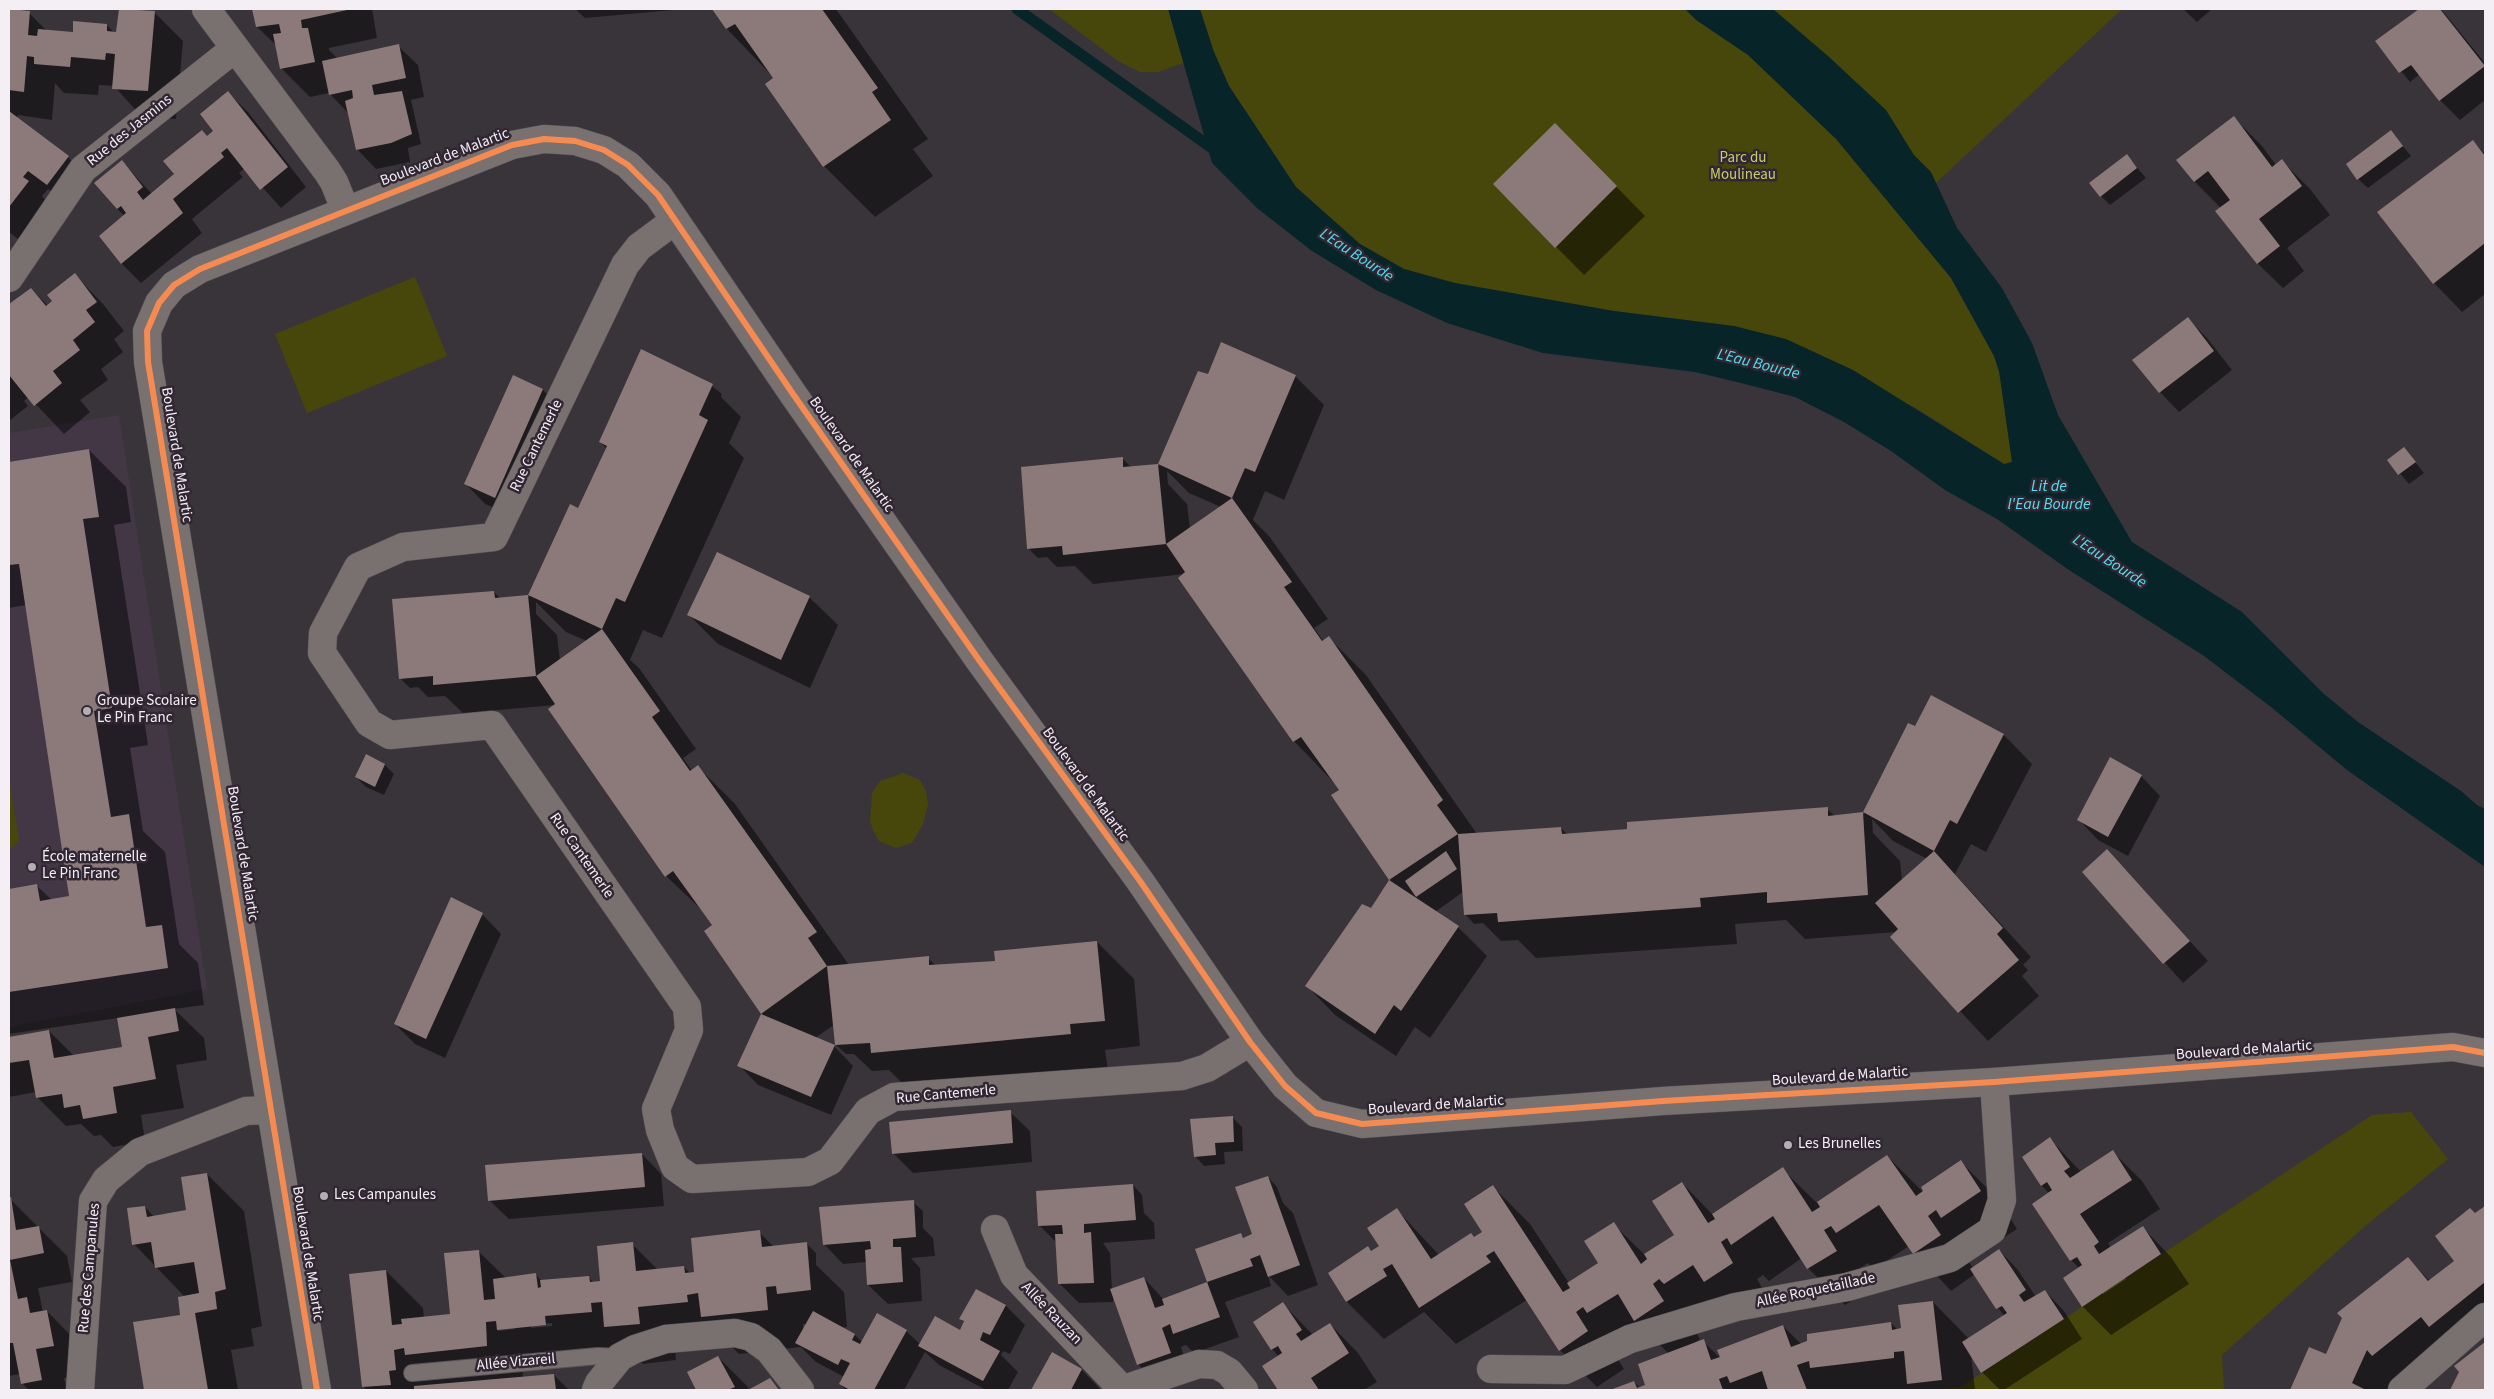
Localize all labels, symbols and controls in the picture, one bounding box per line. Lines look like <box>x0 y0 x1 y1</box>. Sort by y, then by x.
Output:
street label: Rue des Jasmins <box>84 91 176 171</box>
street label: Boulevard de Malartic <box>378 125 512 191</box>
park label: Parc du Moulineau <box>1710 150 1776 185</box>
water label: L'Eau Bourde <box>1315 225 1397 287</box>
water label: L'Eau Bourde <box>1715 345 1801 385</box>
street label: Boulevard de Malartic <box>156 386 196 524</box>
street label: Boulevard de Malartic <box>804 394 898 516</box>
street label: Rue Cantemerle <box>507 397 567 495</box>
water label: Lit de l'Eau Bourde <box>2007 477 2091 515</box>
water label: L'Eau Bourde <box>2068 531 2150 593</box>
place label: Groupe Scolaire Le Pin Franc <box>97 693 197 728</box>
marker: Groupe Scolaire Le Pin Franc <box>81 705 93 717</box>
street label: Boulevard de Malartic <box>1038 724 1132 846</box>
street label: Boulevard de Malartic <box>222 785 262 923</box>
street label: Rue Cantemerle <box>545 810 617 902</box>
place label: École maternelle Le Pin Franc <box>42 849 147 884</box>
marker: École maternelle Le Pin Franc <box>26 861 38 873</box>
street label: Boulevard de Malartic <box>2175 1037 2313 1065</box>
street label: Boulevard de Malartic <box>1771 1063 1909 1091</box>
street label: Rue Cantemerle <box>895 1082 997 1108</box>
street label: Boulevard de Malartic <box>1367 1092 1505 1120</box>
place label: Les Brunelles <box>1798 1136 1881 1154</box>
marker: Les Brunelles <box>1782 1139 1794 1151</box>
street label: Boulevard de Malartic <box>287 1185 327 1323</box>
place label: Les Campanules <box>334 1187 436 1205</box>
marker: Les Campanules <box>318 1190 330 1202</box>
street label: Rue des Campanules <box>75 1202 105 1334</box>
street label: Allée Roquetaillade <box>1755 1270 1877 1312</box>
street label: Allée Rauzan <box>1017 1279 1085 1349</box>
street label: Allée Vizareil <box>476 1351 556 1375</box>

